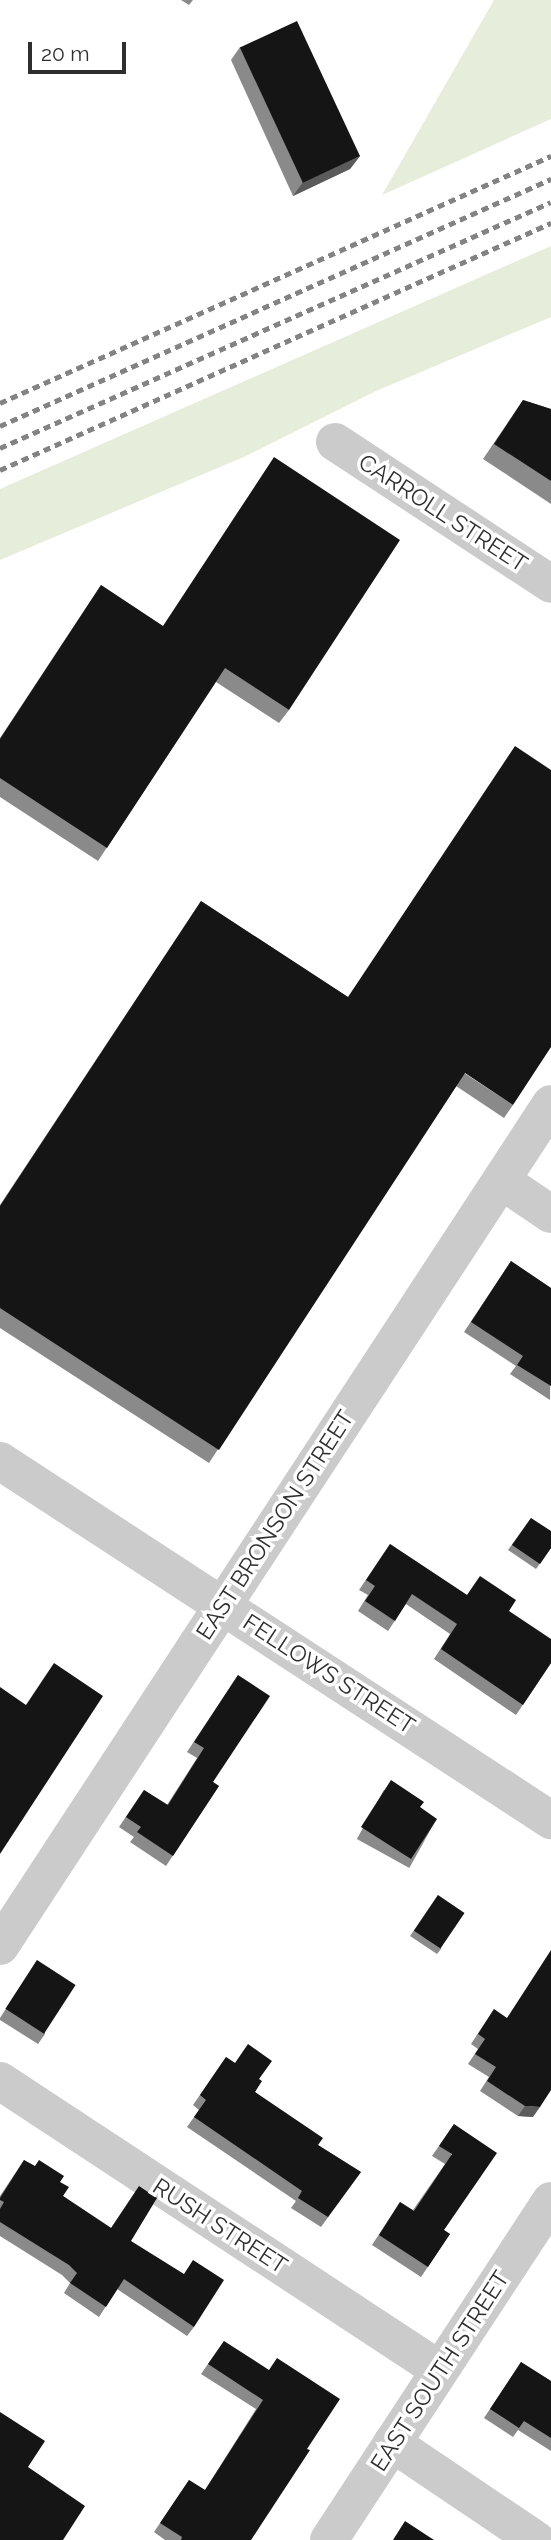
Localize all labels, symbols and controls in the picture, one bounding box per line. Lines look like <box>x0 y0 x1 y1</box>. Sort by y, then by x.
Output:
scale bar <box>32 28 130 72</box>
text: 20 m <box>41 41 89 66</box>
street label: CARROLL STREET <box>353 448 533 578</box>
street label: EAST BRONSON STREET <box>190 1405 360 1645</box>
street label: FELLOWS STREET <box>238 1608 420 1740</box>
street label: RUSH STREET <box>148 2172 292 2280</box>
street label: EAST SOUTH STREET <box>365 2266 515 2476</box>

